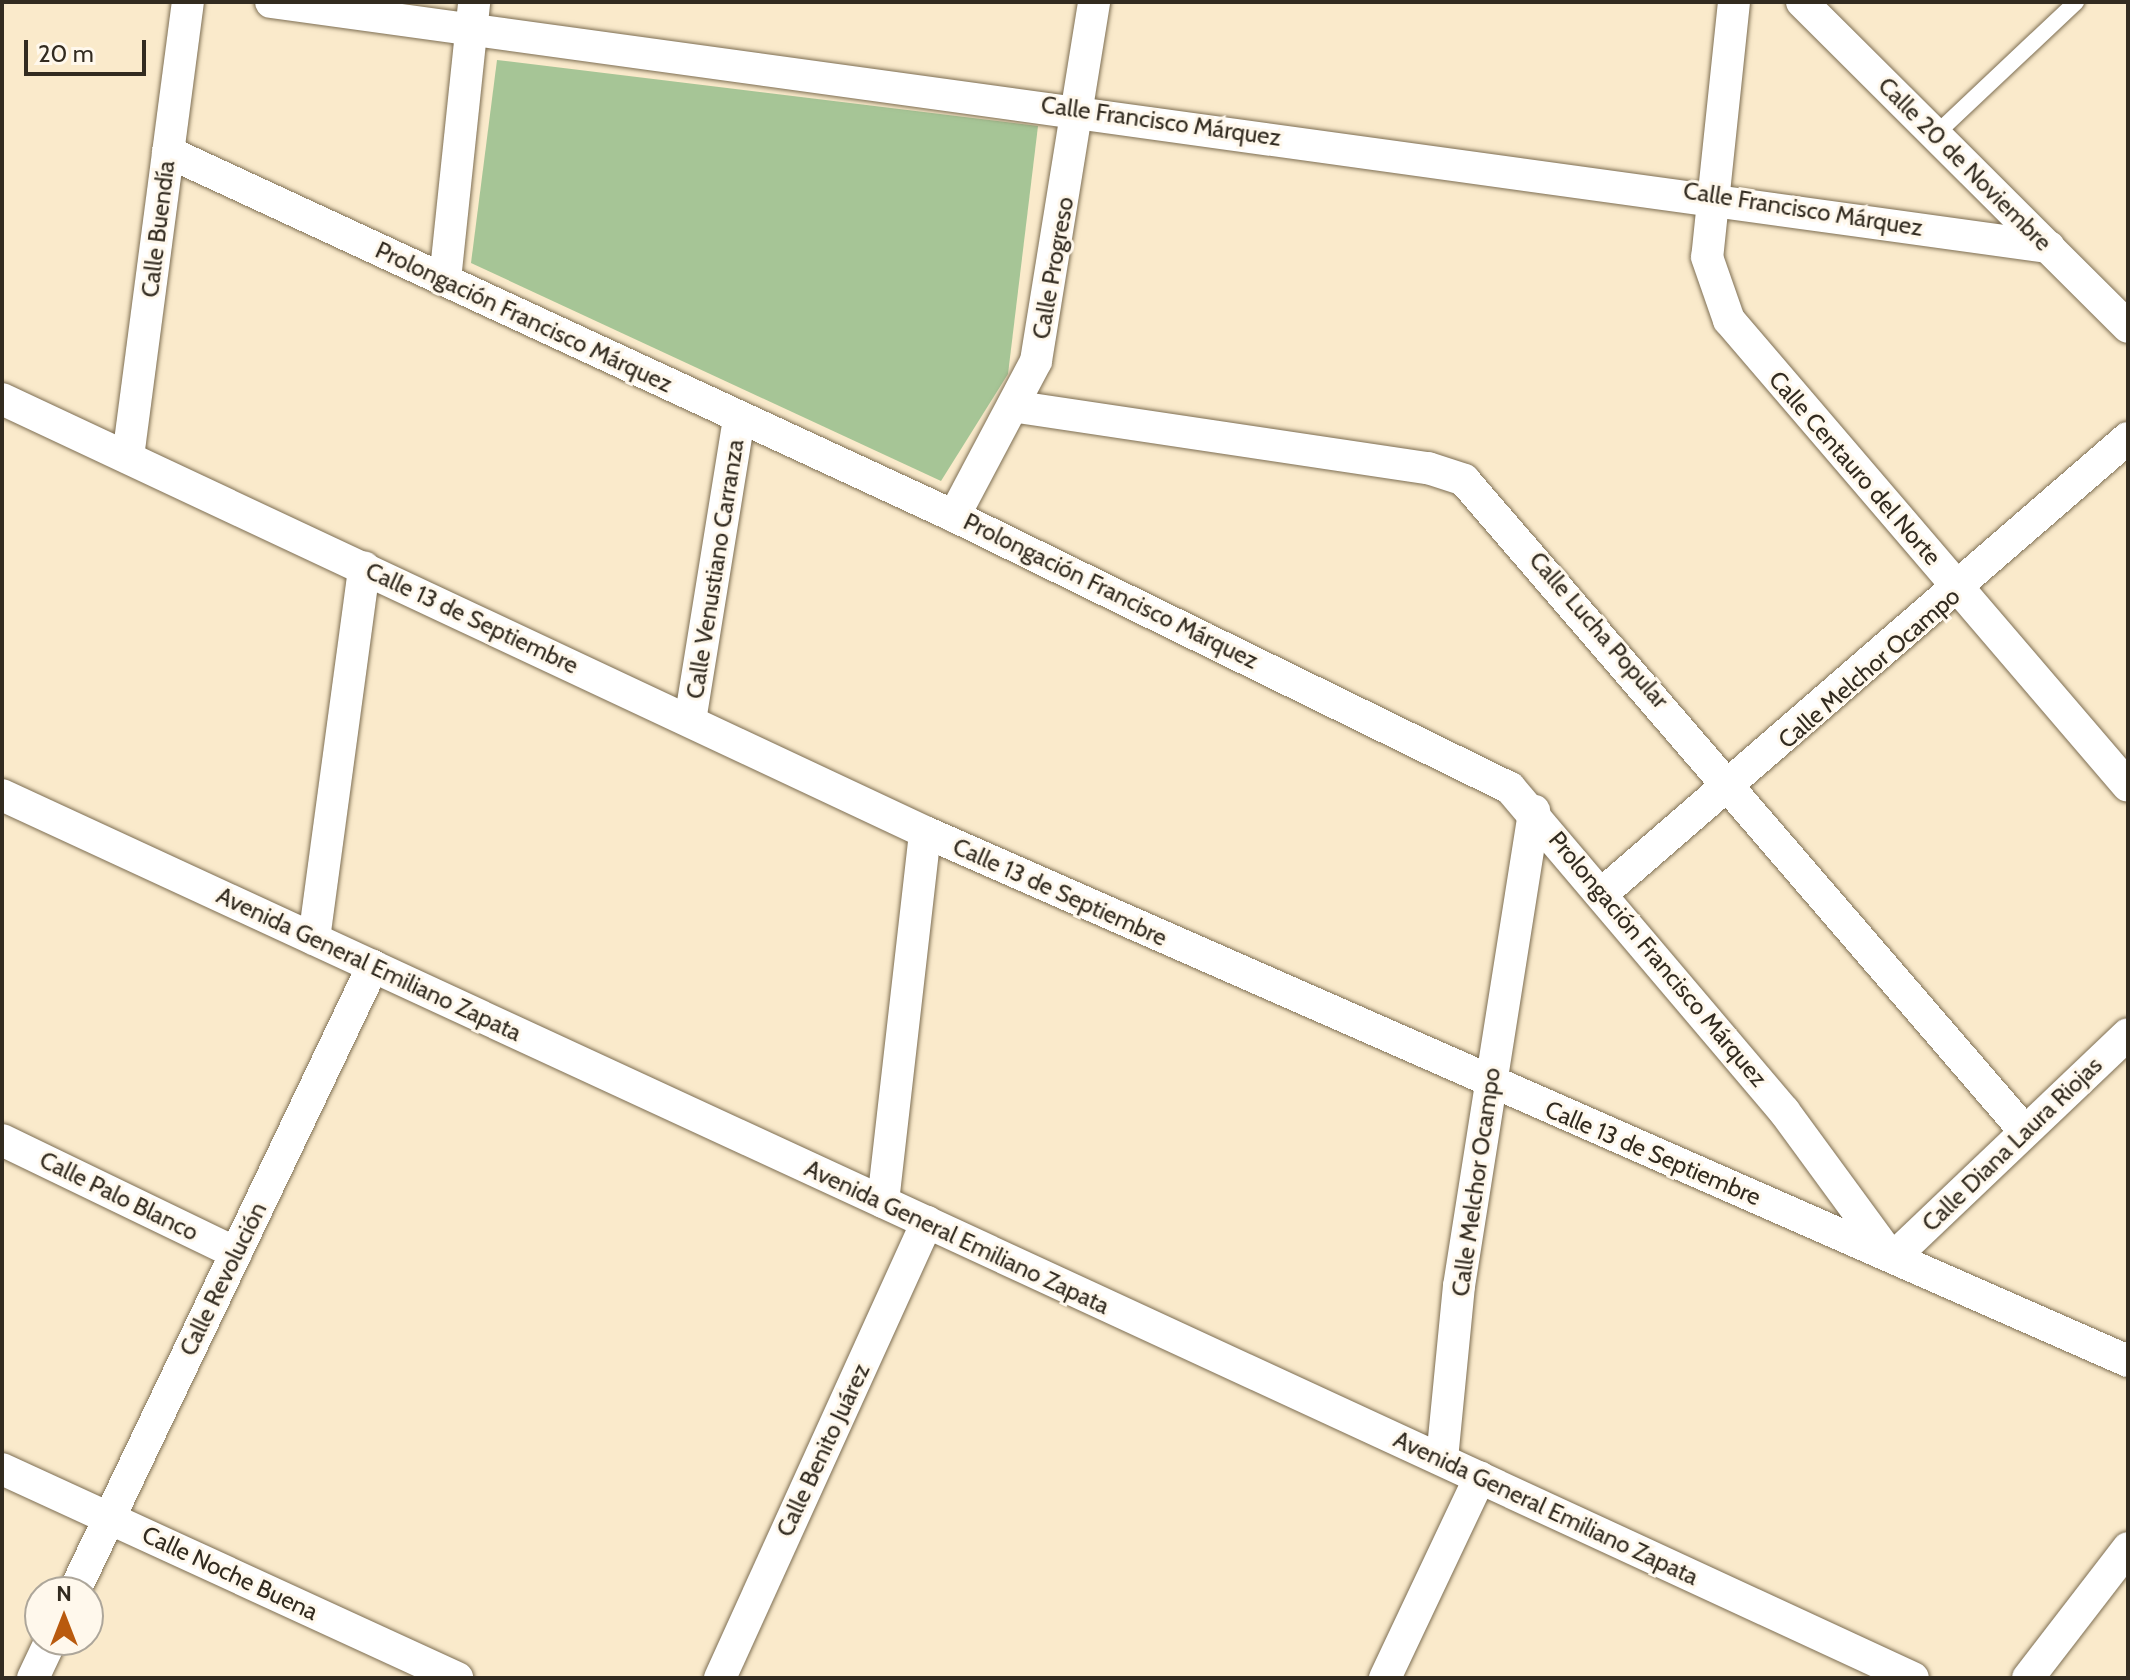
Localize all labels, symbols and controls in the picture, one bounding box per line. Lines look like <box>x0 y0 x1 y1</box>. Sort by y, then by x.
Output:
scale bar <box>28 24 150 74</box>
text: 20 m <box>38 39 94 68</box>
street label: Calle 20 de Noviembre <box>1872 71 2058 257</box>
street label: Calle Francisco Márquez <box>1039 90 1283 152</box>
street label: Calle Buendía <box>135 159 181 299</box>
street label: Calle Francisco Márquez <box>1681 176 1925 242</box>
street label: Calle Progreso <box>1026 195 1080 341</box>
street label: Prolongación Francisco Márquez <box>371 235 677 399</box>
street label: Calle Centauro del Norte <box>1763 365 1947 571</box>
street label: Calle Venustiano Carranza <box>680 437 750 701</box>
street label: Prolongación Francisco Márquez <box>959 507 1263 675</box>
street label: Calle Lucha Popular <box>1523 546 1675 714</box>
street label: Calle 13 de Septiembre <box>361 556 583 680</box>
street label: Calle Melchor Ocampo <box>1773 581 1965 755</box>
street label: Prolongación Francisco Márquez <box>1543 825 1773 1093</box>
street label: Calle 13 de Septiembre <box>948 832 1172 952</box>
street label: Avenida General Emiliano Zapata <box>212 881 526 1047</box>
street label: Calle Diana Laura Riojas <box>1916 1051 2108 1237</box>
street label: Calle Melchor Ocampo <box>1446 1066 1506 1298</box>
street label: Calle 13 de Septiembre <box>1541 1095 1765 1211</box>
street label: Calle Palo Blanco <box>35 1145 203 1247</box>
street label: Avenida General Emiliano Zapata <box>800 1154 1114 1320</box>
street label: Calle Revolución <box>173 1198 273 1360</box>
street label: Calle Benito Juárez <box>770 1359 876 1541</box>
street label: Avenida General Emiliano Zapata <box>1389 1425 1703 1591</box>
street label: Calle Noche Buena <box>138 1520 322 1626</box>
north arrow <box>24 1576 104 1656</box>
text: N <box>56 1580 72 1607</box>

